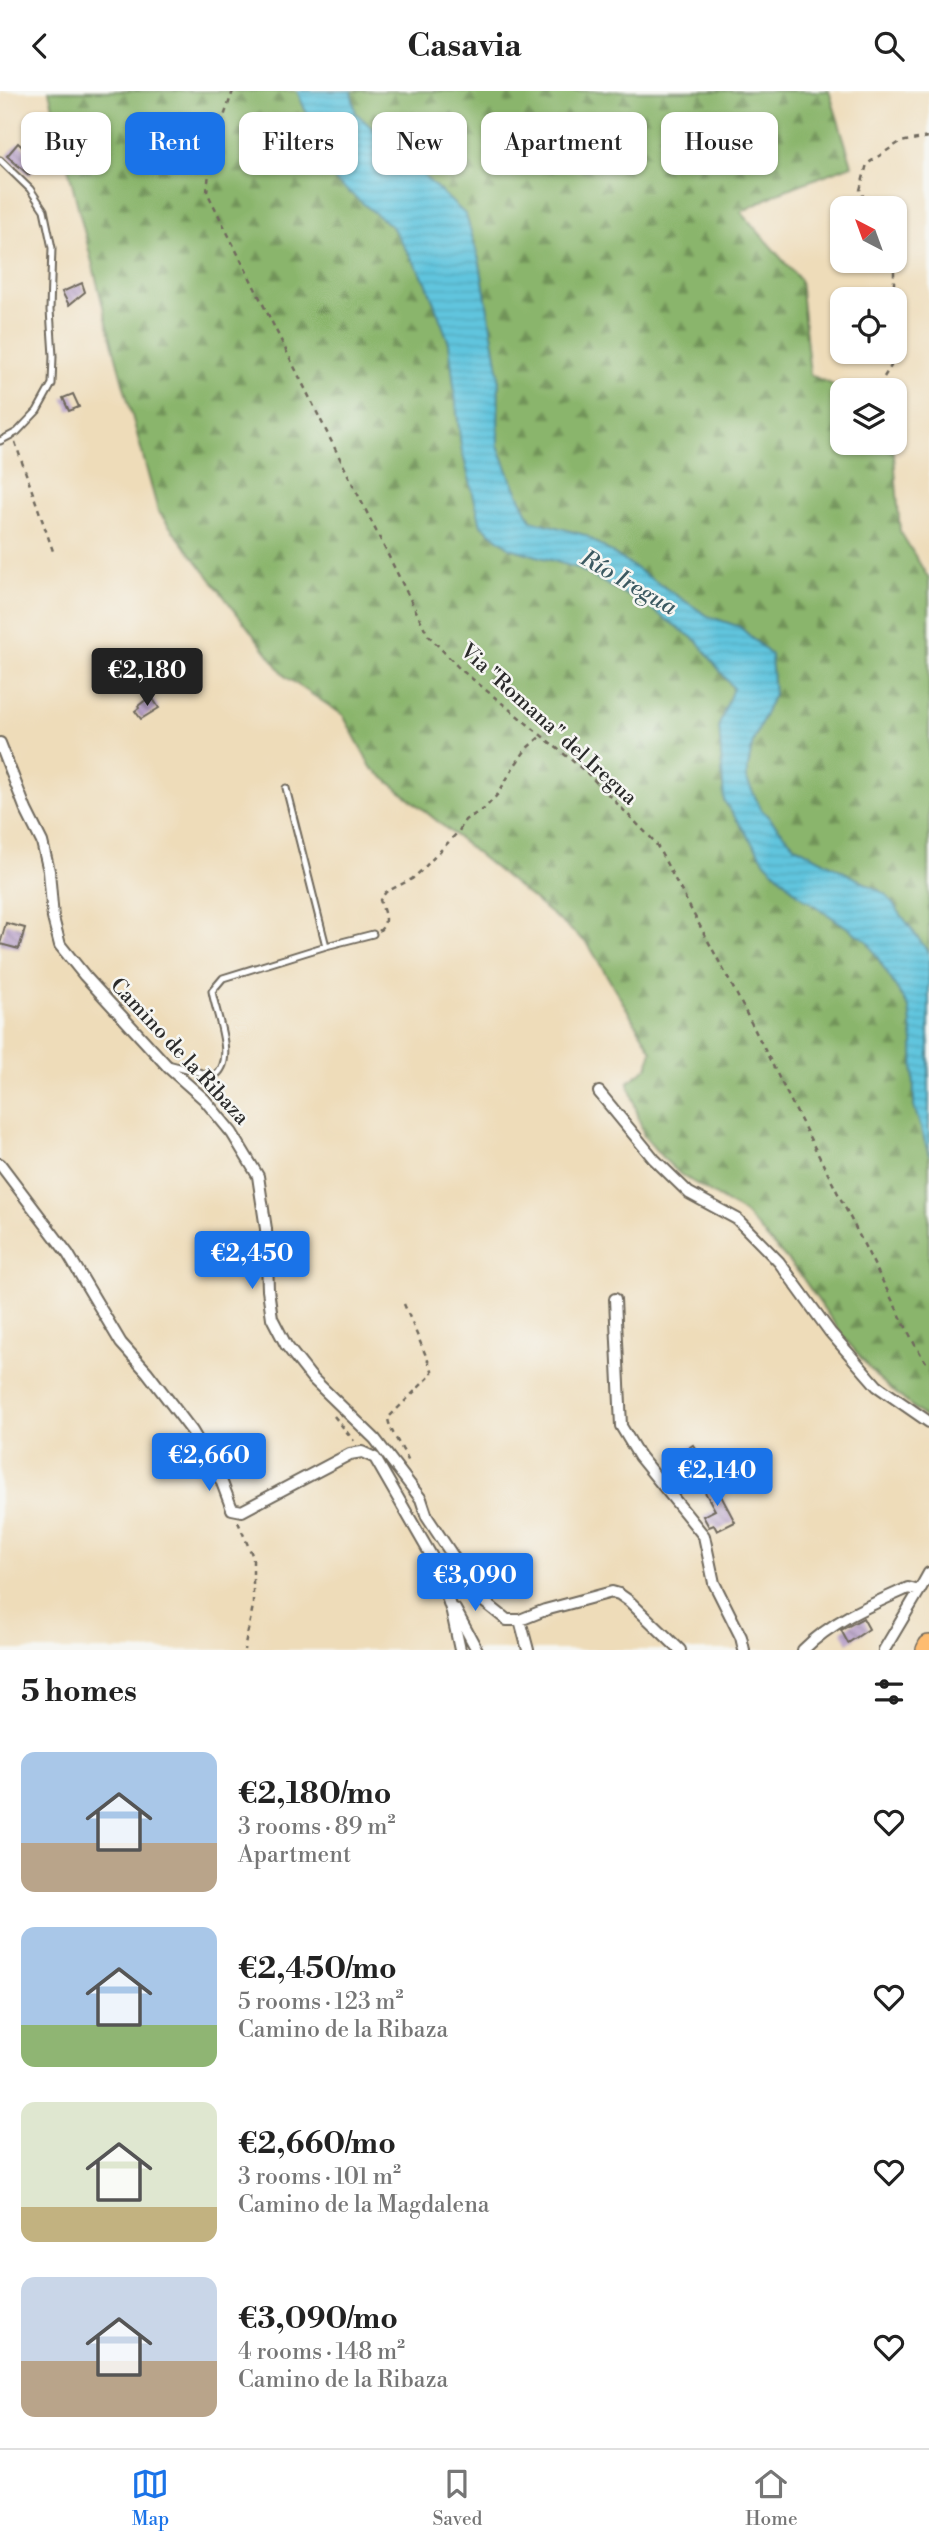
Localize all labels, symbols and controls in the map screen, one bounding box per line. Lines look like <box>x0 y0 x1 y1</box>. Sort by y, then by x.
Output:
text: Casavia <box>407 26 522 66</box>
icon: back <box>21 27 59 65</box>
icon: search <box>870 27 908 65</box>
chip: Buy <box>21 112 111 175</box>
chip: Rent <box>125 112 225 175</box>
chip: Filters <box>239 112 358 175</box>
chip: New <box>372 112 467 175</box>
chip: Apartment <box>481 112 647 175</box>
chip: House <box>661 112 778 175</box>
north arrow <box>830 196 906 273</box>
map controls <box>830 196 907 455</box>
button: locate <box>830 287 907 364</box>
button: layers <box>830 378 907 455</box>
water label: Río Iregua <box>575 544 682 622</box>
street label: Via "Romana" del Iregua <box>454 638 642 811</box>
pin: €2,180 <box>90 649 204 708</box>
text: €2,180 <box>108 657 186 685</box>
street label: Camino de la Ribaza <box>104 973 254 1131</box>
pin: €2,450 <box>195 1231 309 1291</box>
text: €2,450 <box>211 1240 293 1268</box>
pin: €2,660 <box>152 1433 266 1493</box>
text: €2,660 <box>168 1442 250 1470</box>
pin: €2,140 <box>660 1449 774 1508</box>
text: €2,140 <box>678 1457 756 1485</box>
pin: €3,090 <box>418 1553 532 1613</box>
text: €3,090 <box>433 1562 517 1590</box>
text: 5 homes <box>21 1673 137 1711</box>
icon: filters <box>870 1673 908 1711</box>
text: €2,180/mo <box>238 1775 391 1813</box>
icon: home <box>77 1780 161 1864</box>
icon: heart <box>870 1803 908 1841</box>
text: 3 rooms · 89 m² <box>238 1813 395 1841</box>
text: Apartment <box>238 1841 351 1869</box>
text: €2,450/mo <box>238 1950 397 1988</box>
icon: home <box>77 1955 161 2039</box>
icon: heart <box>870 1978 908 2016</box>
text: 5 rooms · 123 m² <box>238 1988 404 2016</box>
text: Camino de la Ribaza <box>238 2016 448 2044</box>
text: €2,660/mo <box>238 2125 396 2163</box>
icon: home <box>77 2130 161 2214</box>
icon: heart <box>870 2153 908 2191</box>
text: 3 rooms · 101 m² <box>238 2163 401 2191</box>
text: Camino de la Magdalena <box>238 2191 490 2219</box>
text: €3,090/mo <box>238 2300 398 2338</box>
icon: home <box>77 2305 161 2389</box>
icon: heart <box>870 2328 908 2366</box>
text: 4 rooms · 148 m² <box>238 2338 405 2366</box>
text: Camino de la Ribaza <box>238 2366 448 2394</box>
tab: Map <box>131 2465 169 2531</box>
tab: Saved <box>432 2465 482 2531</box>
tab: Home <box>745 2465 797 2531</box>

